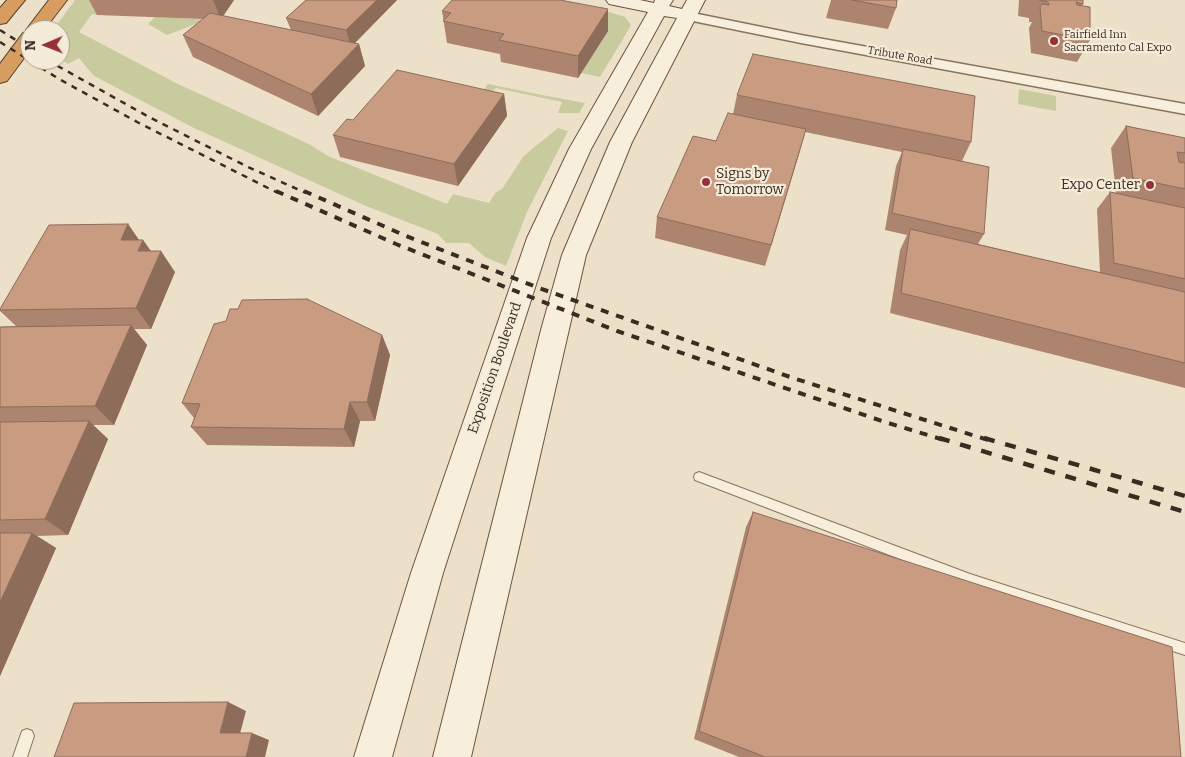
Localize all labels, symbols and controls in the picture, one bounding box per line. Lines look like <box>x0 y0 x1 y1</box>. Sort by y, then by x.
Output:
north arrow <box>20 20 70 70</box>
place label: Fairfield Inn Sacramento Cal Expo <box>1064 28 1172 54</box>
marker: Fairfield Inn Sacramento Cal Expo <box>1048 35 1060 47</box>
text: N <box>22 40 39 51</box>
street label: Tribute Road <box>867 44 933 68</box>
place label: Signs by Tomorrow <box>716 166 784 198</box>
marker: Signs by Tomorrow <box>700 176 712 188</box>
place label: Expo Center <box>1061 177 1140 193</box>
marker: Expo Center <box>1144 179 1156 191</box>
street label: Exposition Boulevard <box>465 300 525 436</box>

